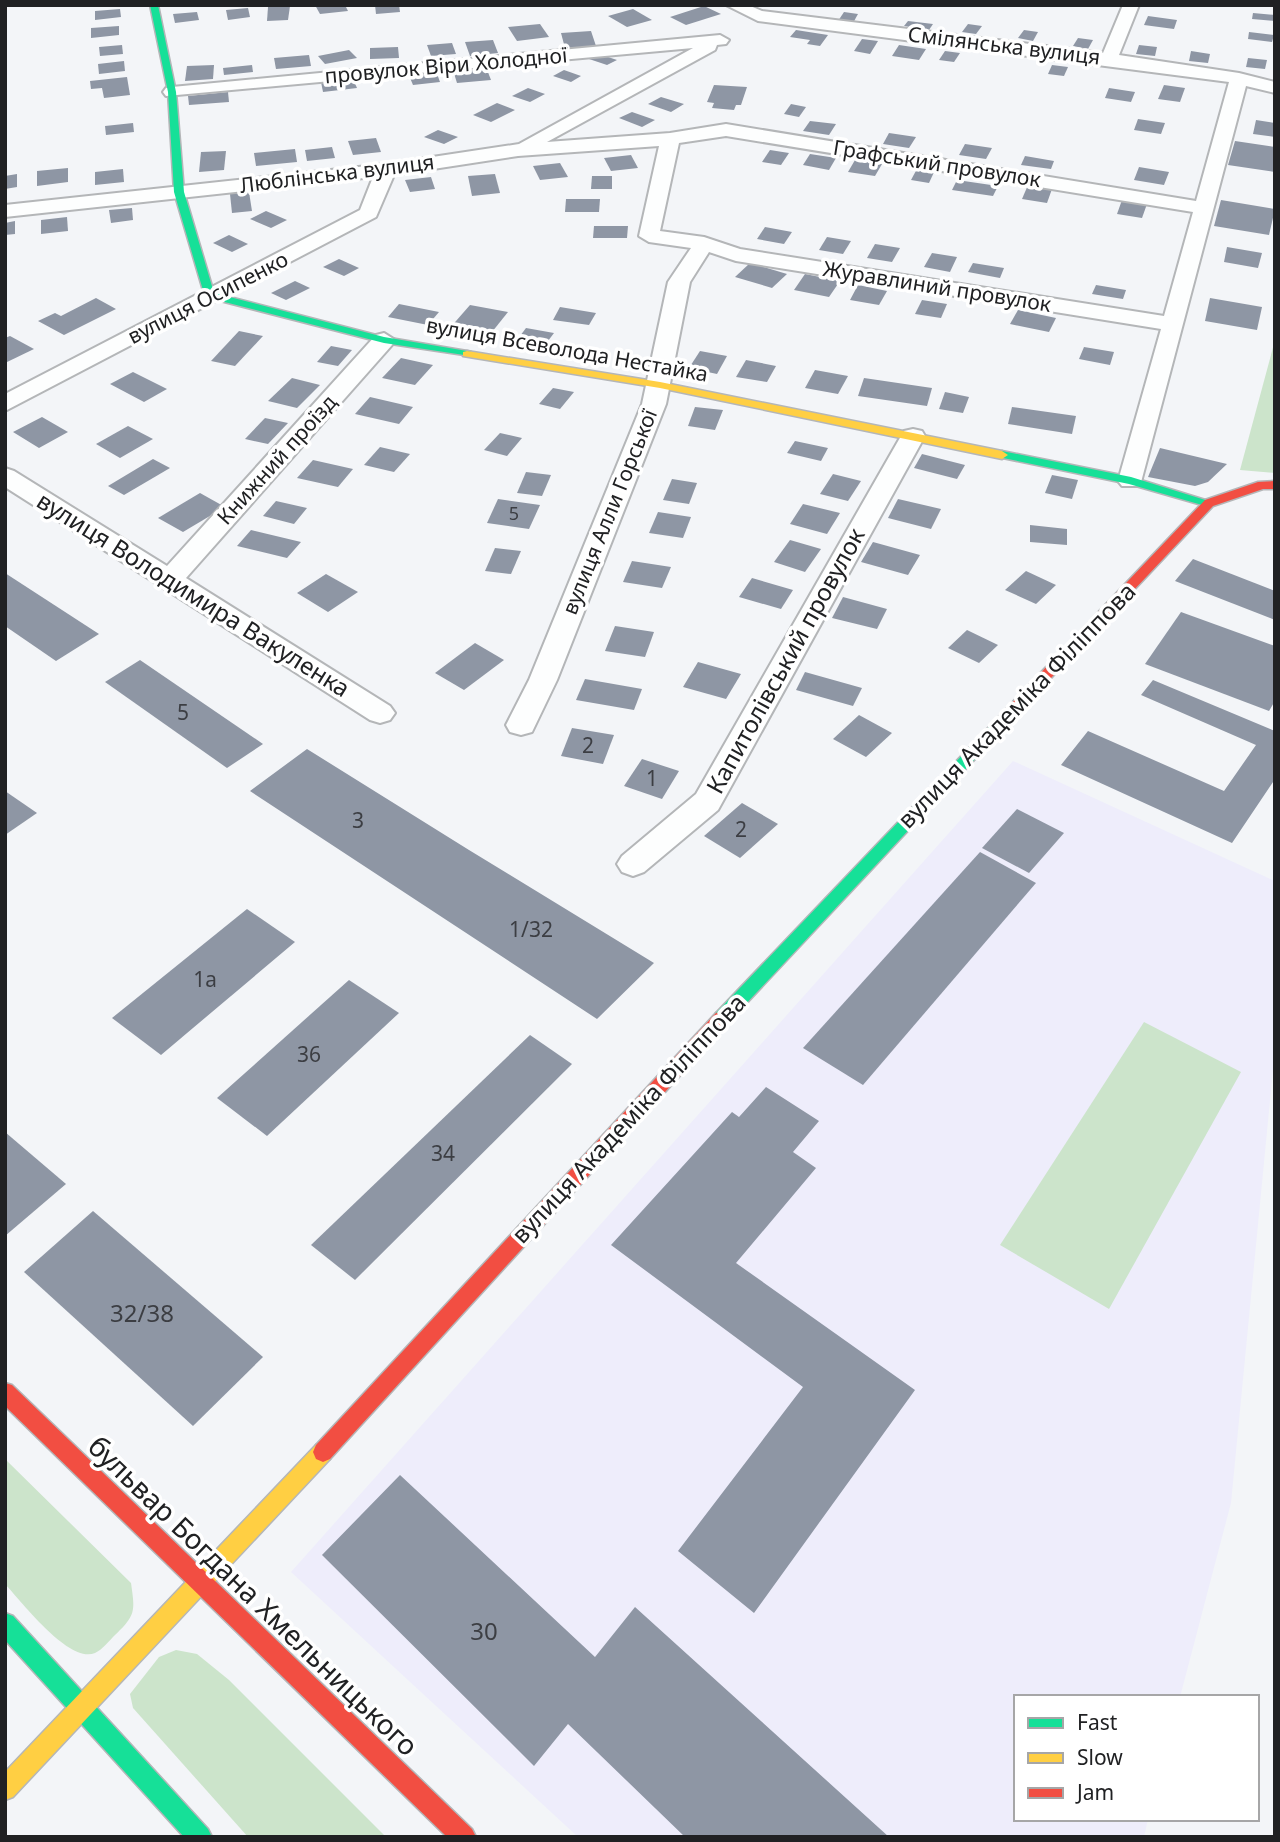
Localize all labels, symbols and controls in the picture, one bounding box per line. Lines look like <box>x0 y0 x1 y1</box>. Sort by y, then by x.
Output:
street label: Смілянська вулиця <box>906 19 1102 71</box>
street label: провулок Віри Холодної <box>323 40 568 90</box>
street label: Графський провулок <box>831 133 1043 193</box>
street label: Люблінська вулиця <box>238 147 436 199</box>
street label: вулиця Осипенко <box>122 244 293 350</box>
street label: Журавлиний провулок <box>821 254 1053 318</box>
street label: вулиця Всеволода Нестайка <box>424 310 710 388</box>
street label: Книжний проїзд <box>210 388 342 530</box>
street label: вулиця Алли Горської <box>555 405 663 618</box>
street label: вулиця Володимира Вакуленка <box>31 483 357 704</box>
house number: 5 <box>509 501 519 525</box>
street label: Капитолівський провулок <box>698 521 872 799</box>
street label: вулиця Академіка Філіппова <box>890 575 1142 835</box>
house number: 5 <box>177 698 189 726</box>
house number: 2 <box>582 731 594 759</box>
house number: 1 <box>646 764 658 792</box>
house number: 3 <box>352 806 364 834</box>
house number: 2 <box>735 815 747 843</box>
house number: 1/32 <box>509 915 553 943</box>
house number: 1а <box>193 965 217 993</box>
street label: вулиця Академіка Філіппова <box>503 986 752 1250</box>
house number: 36 <box>297 1040 321 1068</box>
house number: 34 <box>431 1139 455 1167</box>
house number: 32/38 <box>110 1296 174 1329</box>
street label: бульвар Богдана Хмельницького <box>80 1427 427 1764</box>
house number: 30 <box>470 1614 498 1647</box>
legend <box>1014 1695 1259 1821</box>
text: Fast <box>1077 1708 1118 1736</box>
text: Slow <box>1077 1743 1123 1771</box>
text: Jam <box>1075 1778 1114 1806</box>

